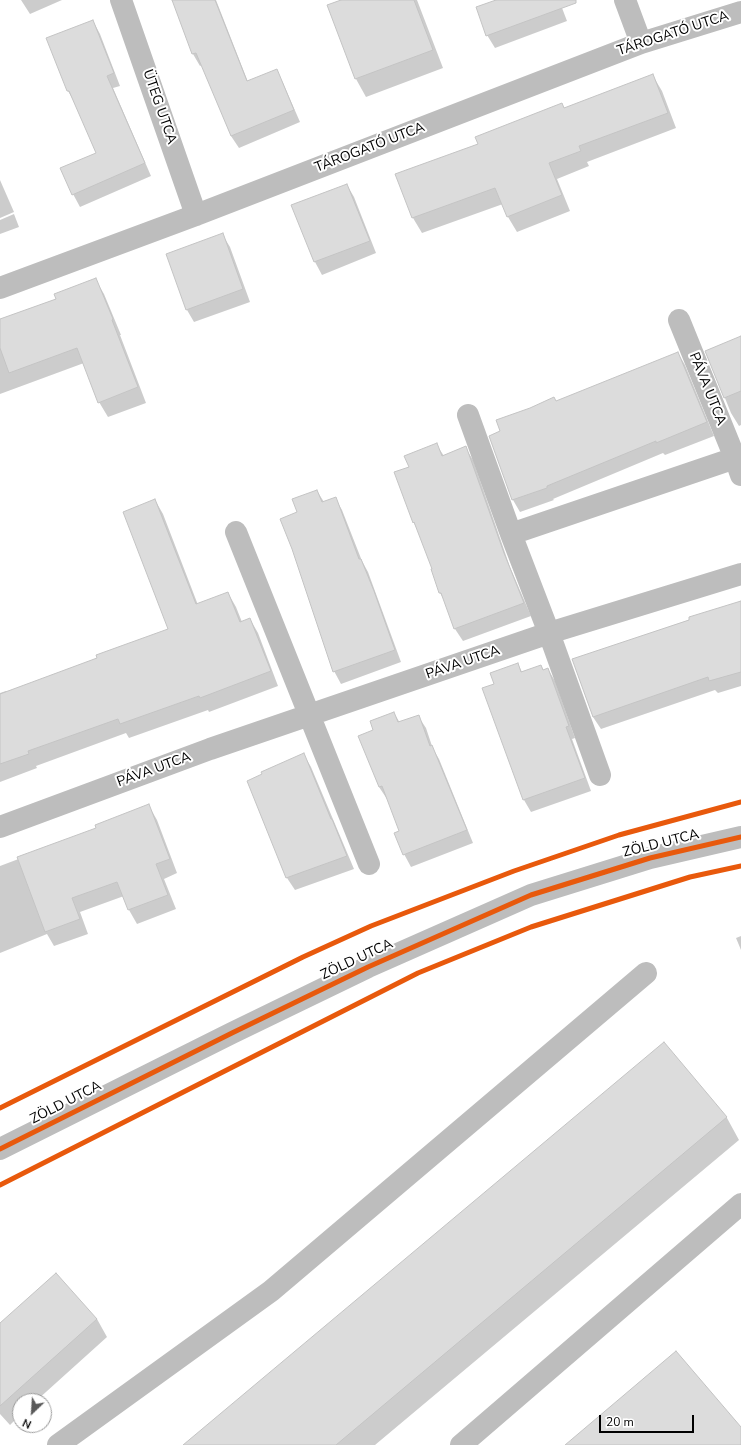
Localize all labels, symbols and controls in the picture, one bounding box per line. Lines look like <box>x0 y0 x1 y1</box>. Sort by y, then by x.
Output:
street label: TÁROGATÓ UTCA <box>615 8 731 60</box>
street label: ÜTEG UTCA <box>138 67 180 147</box>
street label: TÁROGATÓ UTCA <box>313 119 427 177</box>
street label: PÁVA UTCA <box>685 350 729 428</box>
street label: PÁVA UTCA <box>424 642 502 684</box>
street label: PÁVA UTCA <box>115 749 193 791</box>
street label: ZÖLD UTCA <box>621 826 701 862</box>
street label: ZÖLD UTCA <box>318 936 396 984</box>
street label: ZÖLD UTCA <box>28 1078 104 1128</box>
north arrow <box>12 1393 52 1433</box>
scale bar <box>601 1407 696 1433</box>
text: 20 m <box>606 1414 634 1430</box>
text: N <box>20 1415 34 1432</box>

